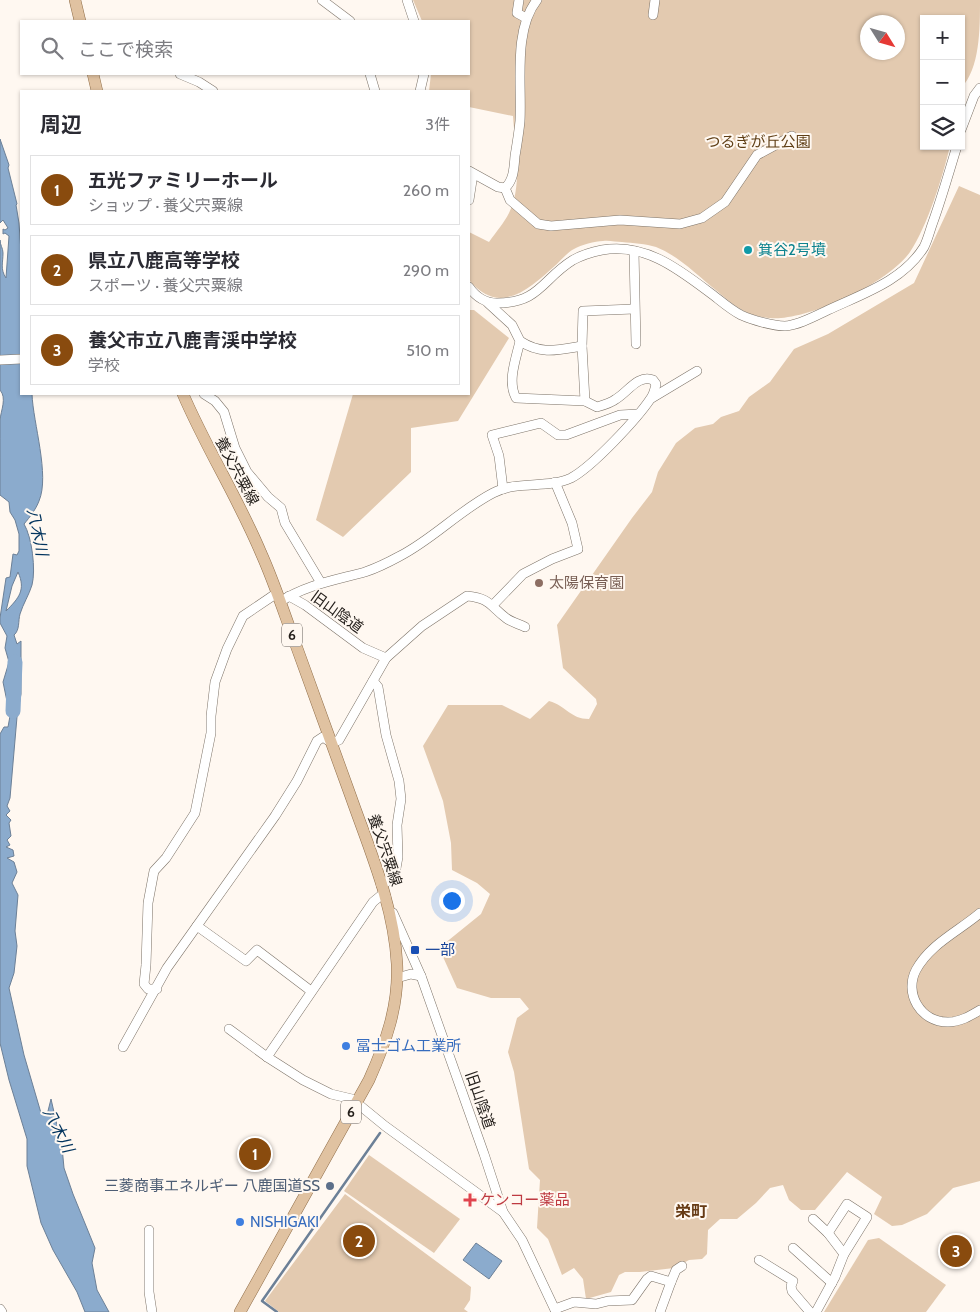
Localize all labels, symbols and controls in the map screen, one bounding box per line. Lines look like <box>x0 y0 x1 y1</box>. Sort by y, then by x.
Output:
north arrow <box>860 15 905 60</box>
map controls <box>920 15 965 150</box>
button: + <box>920 15 965 60</box>
search box <box>20 20 470 75</box>
icon: search <box>38 34 66 62</box>
text: ここで検索 <box>78 38 173 61</box>
button: − <box>920 60 965 105</box>
button: layers <box>920 105 965 150</box>
text: 周辺 <box>40 112 82 137</box>
text: 3件 <box>425 115 450 134</box>
park label: つるぎが丘公園 <box>705 133 811 151</box>
text: 五光ファミリーホール <box>88 169 278 192</box>
text: 1 <box>54 181 60 200</box>
text: 260 m <box>403 181 449 200</box>
text: ショップ · 養父宍粟線 <box>88 196 243 215</box>
place label: 箕谷2号墳 <box>758 241 826 259</box>
marker: 箕谷2号墳 <box>742 244 754 256</box>
text: 県立八鹿高等学校 <box>88 249 240 272</box>
text: 2 <box>53 261 61 280</box>
text: 290 m <box>403 261 449 280</box>
text: スポーツ · 養父宍粟線 <box>88 276 243 295</box>
text: 養父市立八鹿青渓中学校 <box>88 329 297 352</box>
text: 3 <box>53 341 61 360</box>
text: 510 m <box>406 341 449 360</box>
text: 学校 <box>88 356 120 375</box>
street label: 養父宍粟線 <box>211 434 263 508</box>
water label: 八木川 <box>23 507 52 560</box>
place label: 太陽保育園 <box>549 574 624 592</box>
marker: 太陽保育園 <box>533 577 545 589</box>
street label: 旧山陰道 <box>307 587 367 637</box>
road number: 6 <box>282 624 302 646</box>
street label: 養父宍粟線 <box>364 812 406 888</box>
your location <box>439 888 465 914</box>
place label: 一部 <box>425 941 455 959</box>
marker: 一部 <box>409 944 421 956</box>
place label: 冨士ゴム工業所 <box>356 1037 461 1055</box>
marker: 冨士ゴム工業所 <box>340 1040 352 1052</box>
street label: 旧山陰道 <box>462 1069 498 1131</box>
road number: 6 <box>341 1100 361 1124</box>
water label: 八木川 <box>39 1105 79 1158</box>
pin: 1 <box>239 1135 271 1173</box>
place label: 三菱商事エネルギー 八鹿国道SS <box>104 1177 320 1195</box>
marker: 三菱商事エネルギー 八鹿国道SS <box>324 1180 336 1192</box>
place label: ケンコー薬品 <box>480 1191 570 1209</box>
marker: ケンコー薬品 <box>464 1194 476 1206</box>
district label: 栄町 <box>675 1202 707 1221</box>
place label: NISHIGAKI <box>250 1213 319 1231</box>
marker: NISHIGAKI <box>234 1216 246 1228</box>
pin: 2 <box>343 1222 375 1260</box>
pin: 3 <box>940 1232 972 1270</box>

